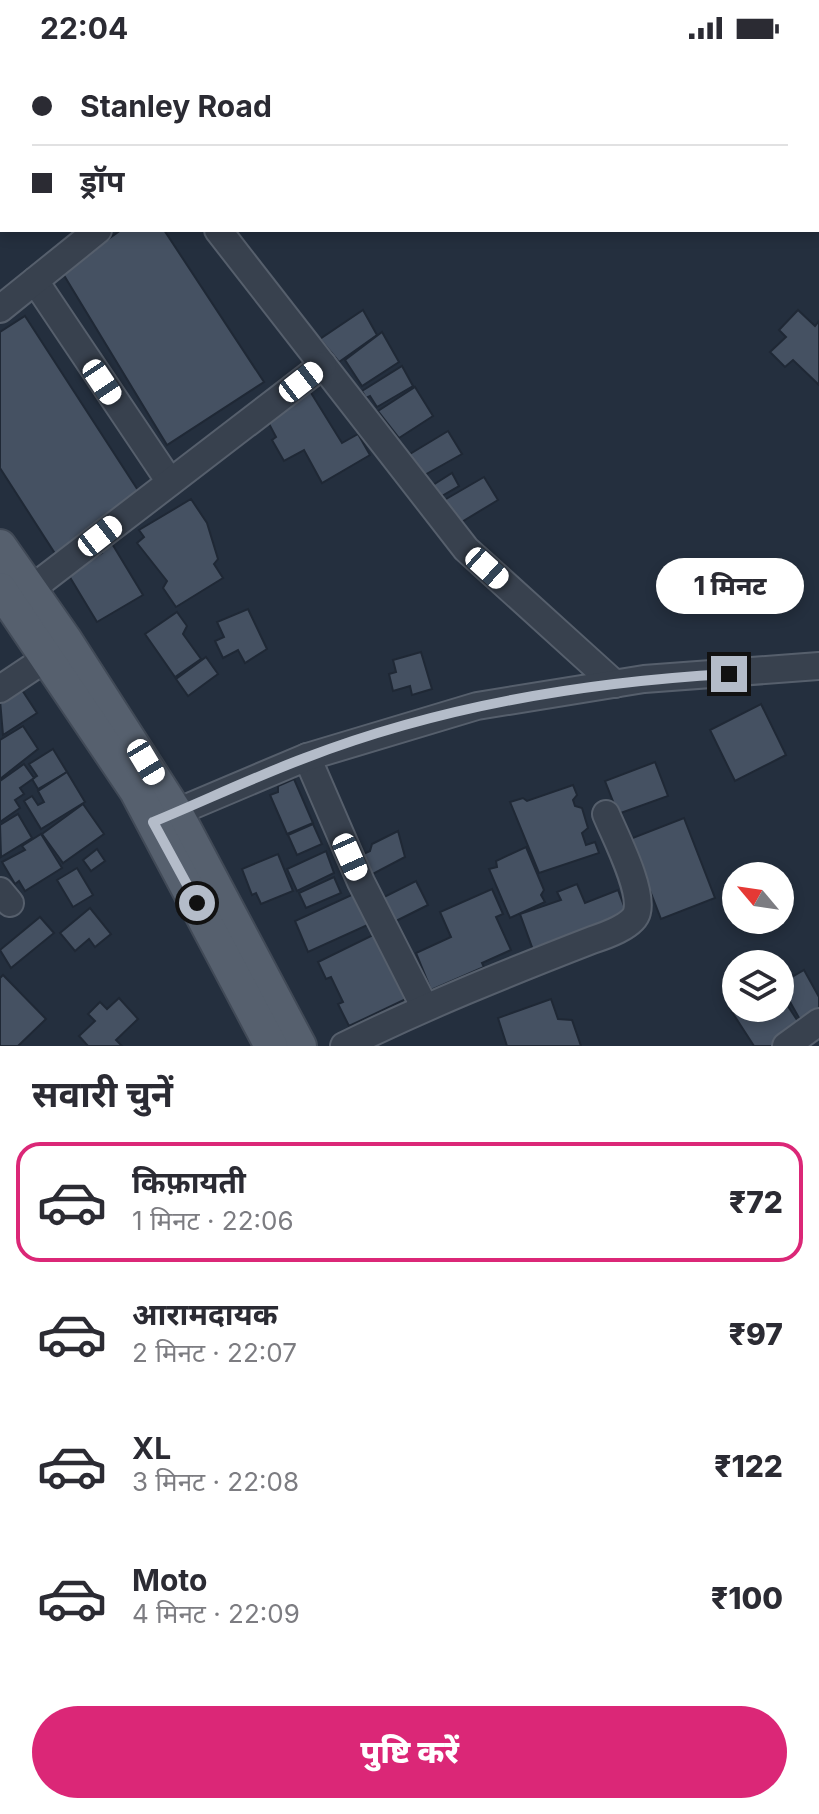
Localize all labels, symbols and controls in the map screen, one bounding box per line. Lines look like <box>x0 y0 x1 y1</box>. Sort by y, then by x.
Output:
text: 22:04 <box>40 10 128 46</box>
text: Stanley Road <box>80 88 272 124</box>
text: ड्रॉप <box>80 163 124 199</box>
car <box>79 355 125 409</box>
car <box>275 358 327 406</box>
car <box>74 512 126 560</box>
car <box>461 543 513 593</box>
callout: 1 मिनट <box>655 558 803 614</box>
text: 1 मिनट <box>693 570 767 601</box>
route end <box>711 656 747 692</box>
car <box>123 735 169 789</box>
car <box>329 830 371 884</box>
north arrow <box>722 862 794 934</box>
map controls <box>722 862 794 1022</box>
route start <box>179 885 215 921</box>
button: layers <box>722 950 794 1022</box>
text: सवारी चुनें <box>32 1072 173 1116</box>
text: किफ़ायती <box>132 1164 246 1200</box>
icon: car <box>36 1166 108 1238</box>
text: ₹72 <box>729 1184 783 1220</box>
text: 1 मिनट · 22:06 <box>132 1205 294 1236</box>
text: आरामदायक <box>132 1296 278 1332</box>
icon: car <box>36 1298 108 1370</box>
text: ₹97 <box>729 1316 783 1352</box>
text: 2 मिनट · 22:07 <box>132 1337 297 1368</box>
icon: car <box>36 1430 108 1502</box>
text: XL <box>132 1430 171 1466</box>
text: ₹122 <box>714 1448 783 1484</box>
text: 3 मिनट · 22:08 <box>132 1466 299 1497</box>
icon: car <box>36 1562 108 1634</box>
text: Moto <box>132 1562 207 1598</box>
text: ₹100 <box>711 1580 783 1616</box>
text: 4 मिनट · 22:09 <box>132 1598 300 1629</box>
button: पुष्टि करें <box>32 1706 787 1798</box>

